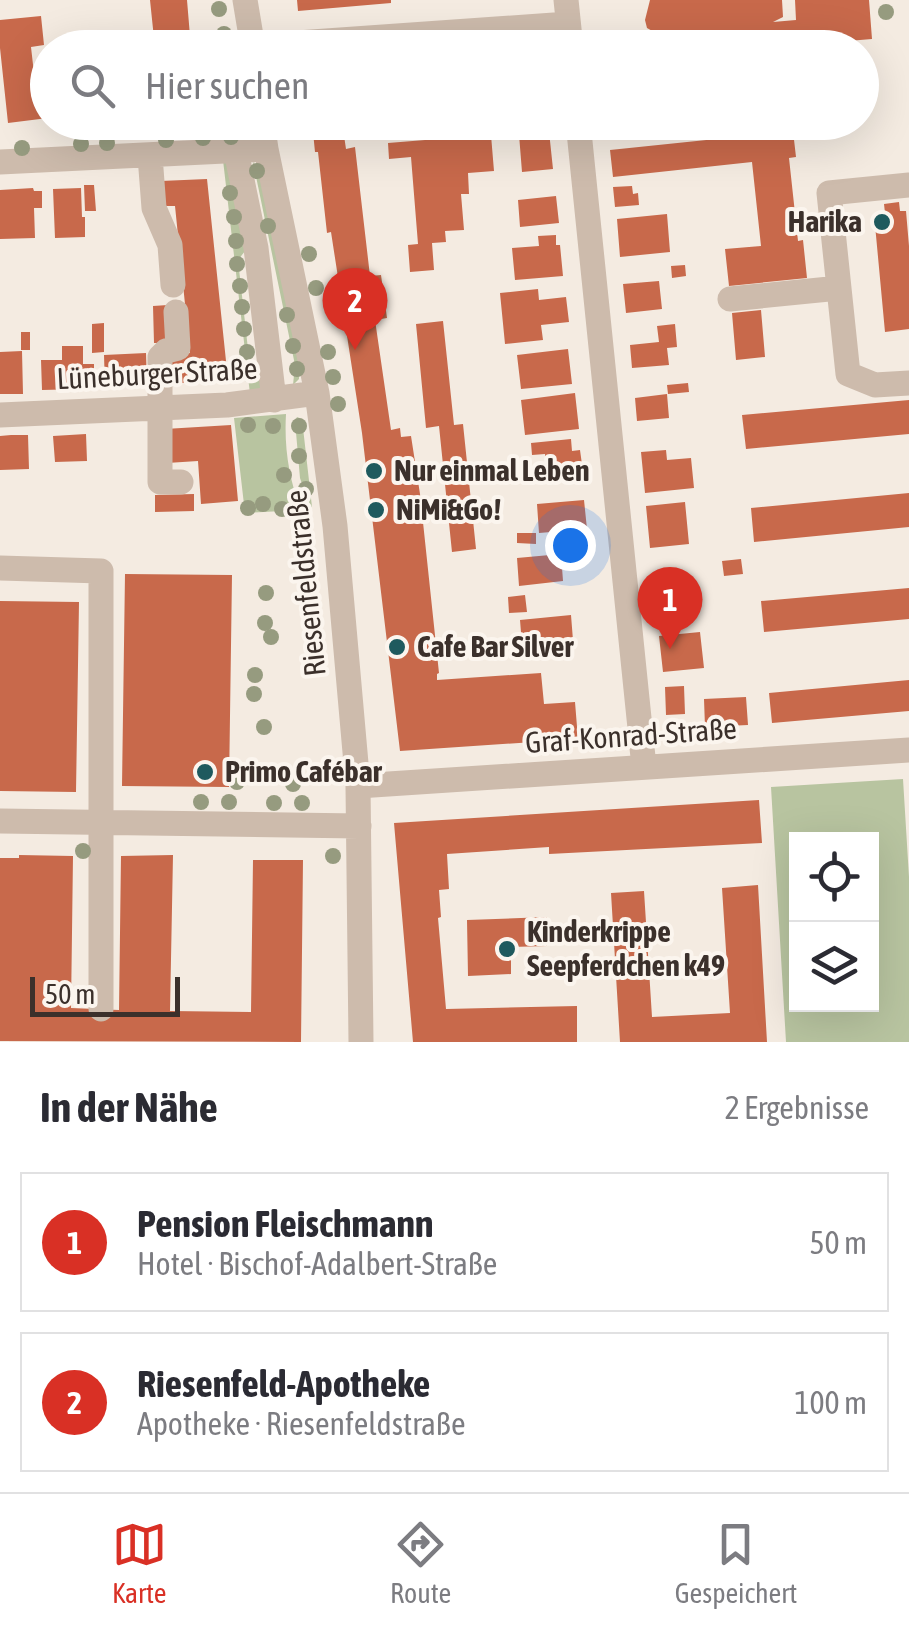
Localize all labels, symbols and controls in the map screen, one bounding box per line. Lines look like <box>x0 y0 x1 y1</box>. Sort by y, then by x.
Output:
search box <box>30 30 879 140</box>
icon: search <box>65 58 120 113</box>
text: Hier suchen <box>145 64 309 107</box>
place label: Harika <box>788 204 862 238</box>
marker: Harika <box>871 211 893 233</box>
pin: 2 <box>322 268 388 350</box>
street label: Lüneburger Straße <box>56 351 258 395</box>
place label: Nur einmal Leben <box>394 453 589 487</box>
marker: Nur einmal Leben <box>363 460 385 482</box>
street label: Riesenfeldstraße <box>278 488 332 678</box>
place label: NiMi&Go! <box>396 492 501 526</box>
marker: NiMi&Go! <box>365 499 387 521</box>
your location <box>545 520 596 571</box>
pin: 1 <box>638 566 702 649</box>
place label: Cafe Bar Silver <box>417 629 574 663</box>
marker: Cafe Bar Silver <box>386 636 408 658</box>
street label: Graf-Konrad-Straße <box>524 711 738 759</box>
place label: Primo Cafébar <box>225 754 383 788</box>
marker: Primo Cafébar <box>194 761 216 783</box>
map controls <box>789 832 879 1012</box>
button: locate <box>789 832 879 922</box>
place label: Kinderkrippe Seepferdchen k49 <box>527 914 725 982</box>
button: layers <box>789 922 879 1012</box>
marker: Kinderkrippe Seepferdchen k49 <box>496 938 518 960</box>
scale bar <box>30 972 180 1016</box>
text: 50 m <box>45 978 95 1010</box>
text: In der Nähe <box>40 1083 218 1131</box>
text: 2 Ergebnisse <box>725 1089 869 1126</box>
text: Pension Fleischmann <box>137 1202 433 1245</box>
text: 1 <box>67 1224 82 1261</box>
text: 50 m <box>809 1224 867 1261</box>
text: Hotel · Bischof-Adalbert-Straße <box>137 1245 497 1282</box>
text: Riesenfeld-Apotheke <box>137 1362 430 1405</box>
text: 2 <box>67 1384 82 1421</box>
text: 100 m <box>794 1384 867 1421</box>
text: Apotheke · Riesenfeldstraße <box>137 1405 465 1442</box>
tab: Karte <box>112 1517 167 1609</box>
tab: Route <box>390 1517 451 1609</box>
tab: Gespeichert <box>675 1517 797 1609</box>

